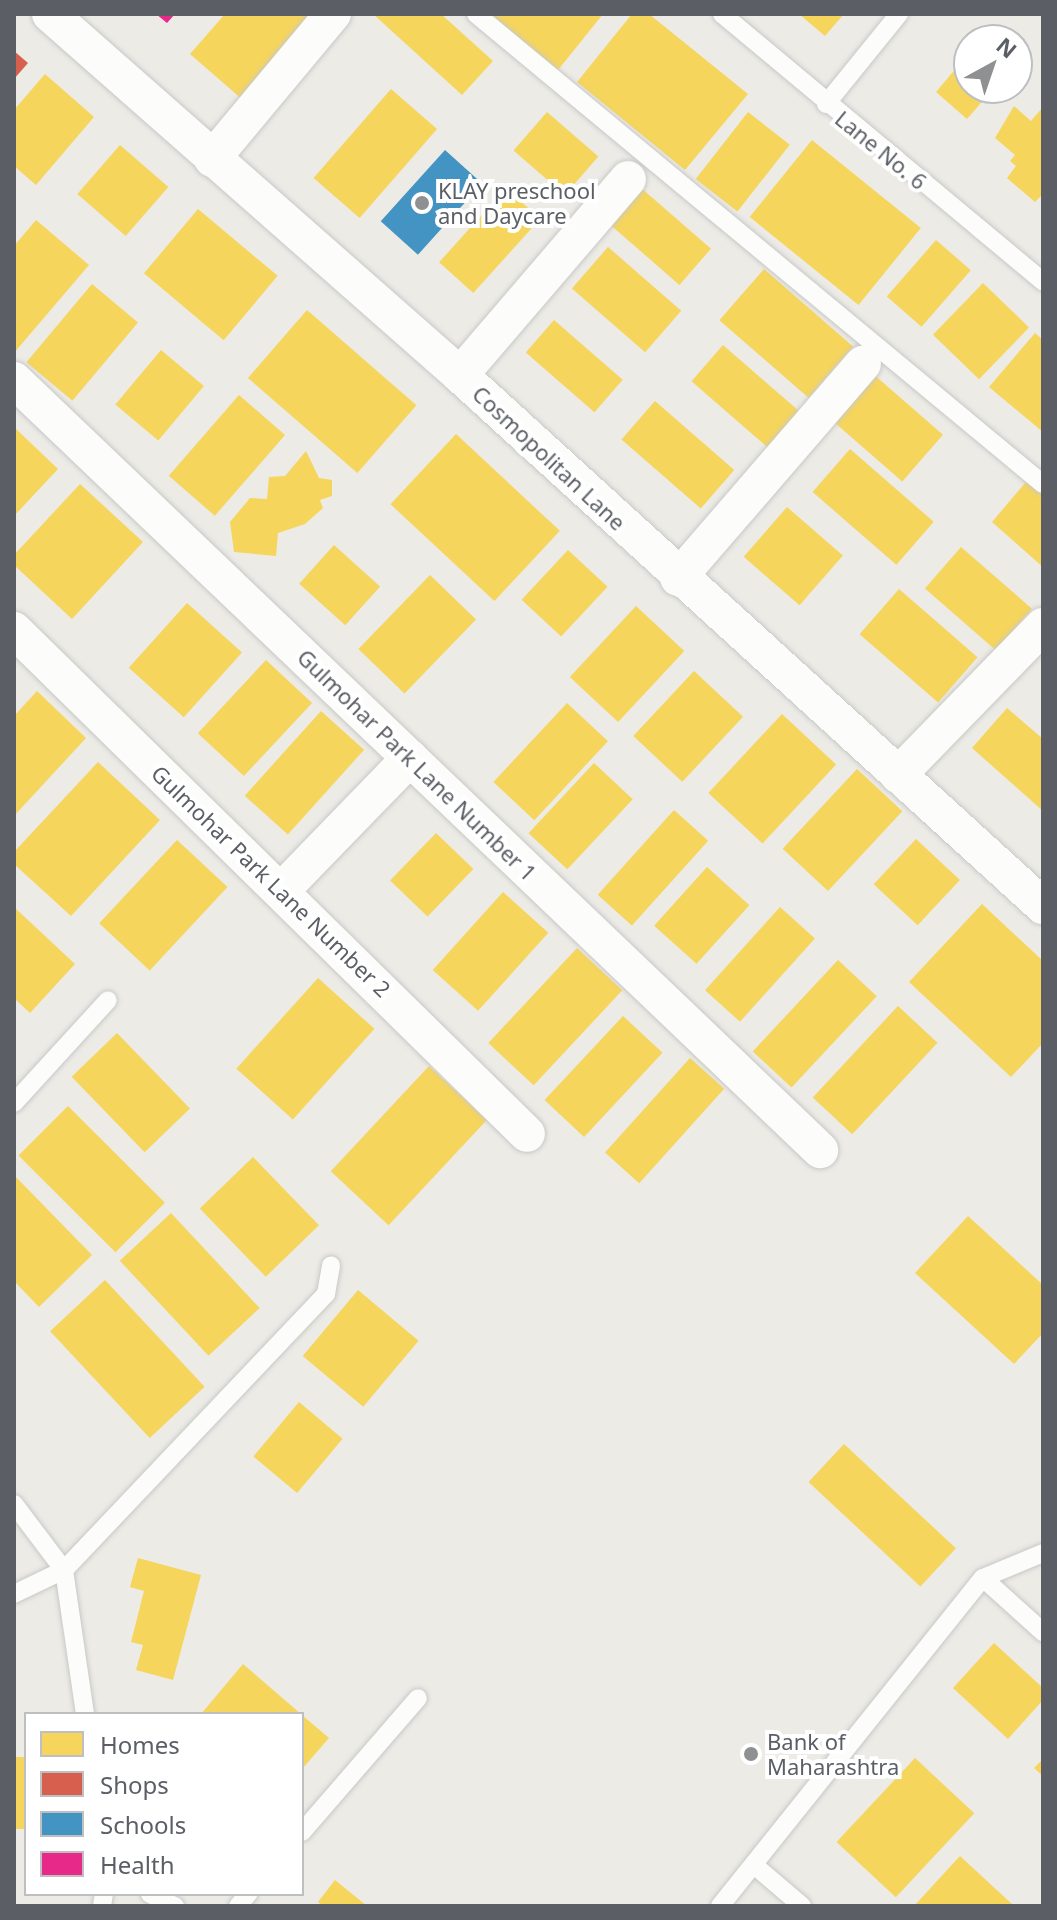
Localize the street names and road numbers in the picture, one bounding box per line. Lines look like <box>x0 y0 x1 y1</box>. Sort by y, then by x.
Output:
street label: Lane No. 6 <box>830 105 932 195</box>
street label: Cosmopolitan Lane <box>467 380 631 536</box>
street label: Gulmohar Park Lane Number 1 <box>292 644 542 886</box>
street label: Gulmohar Park Lane Number 2 <box>146 760 396 1002</box>

